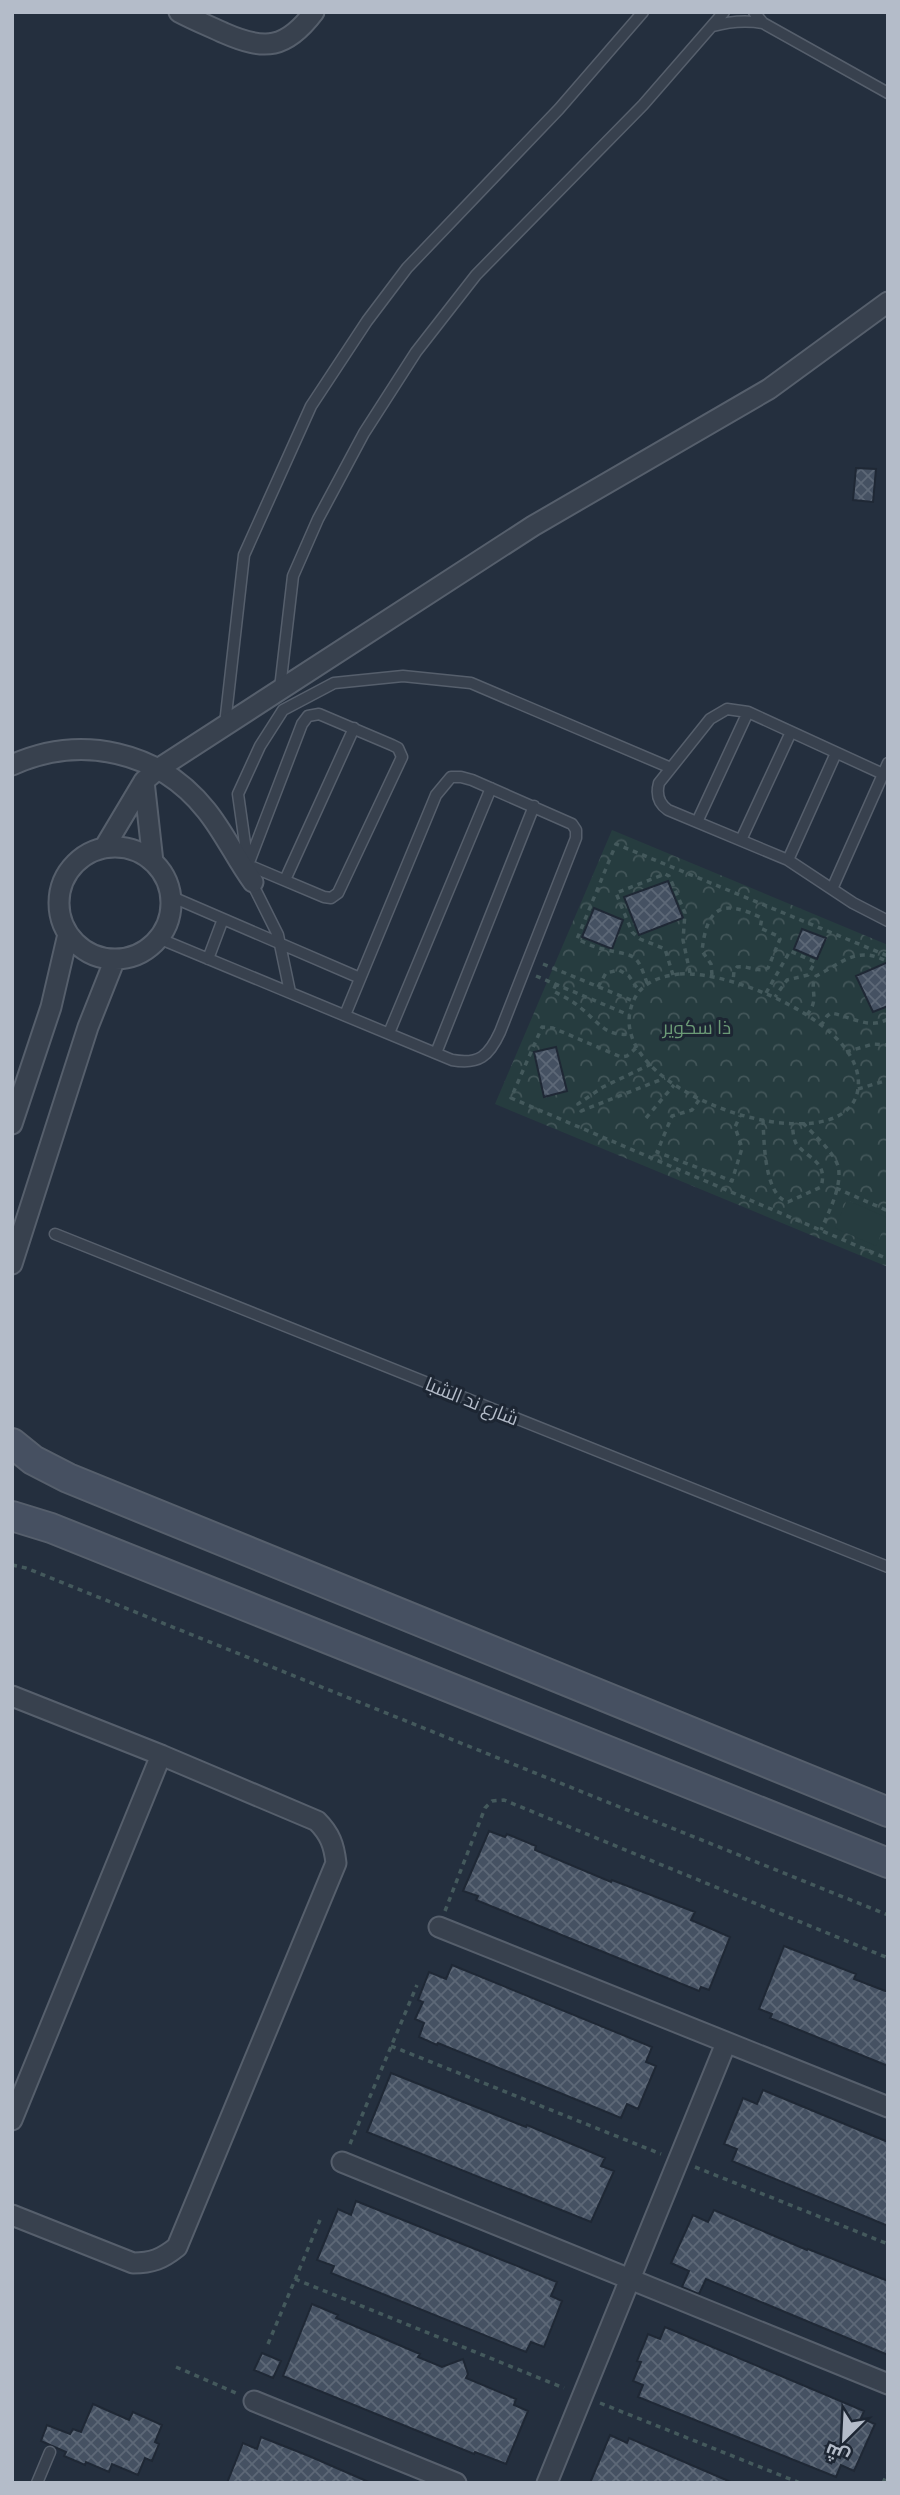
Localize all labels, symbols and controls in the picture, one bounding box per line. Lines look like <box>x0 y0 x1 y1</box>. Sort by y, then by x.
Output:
park label: ذا سكوير <box>662 1016 731 1039</box>
street label: شارع ند الشبا <box>421 1372 522 1432</box>
north arrow <box>809 2404 879 2474</box>
text: ش <box>821 2439 853 2470</box>

